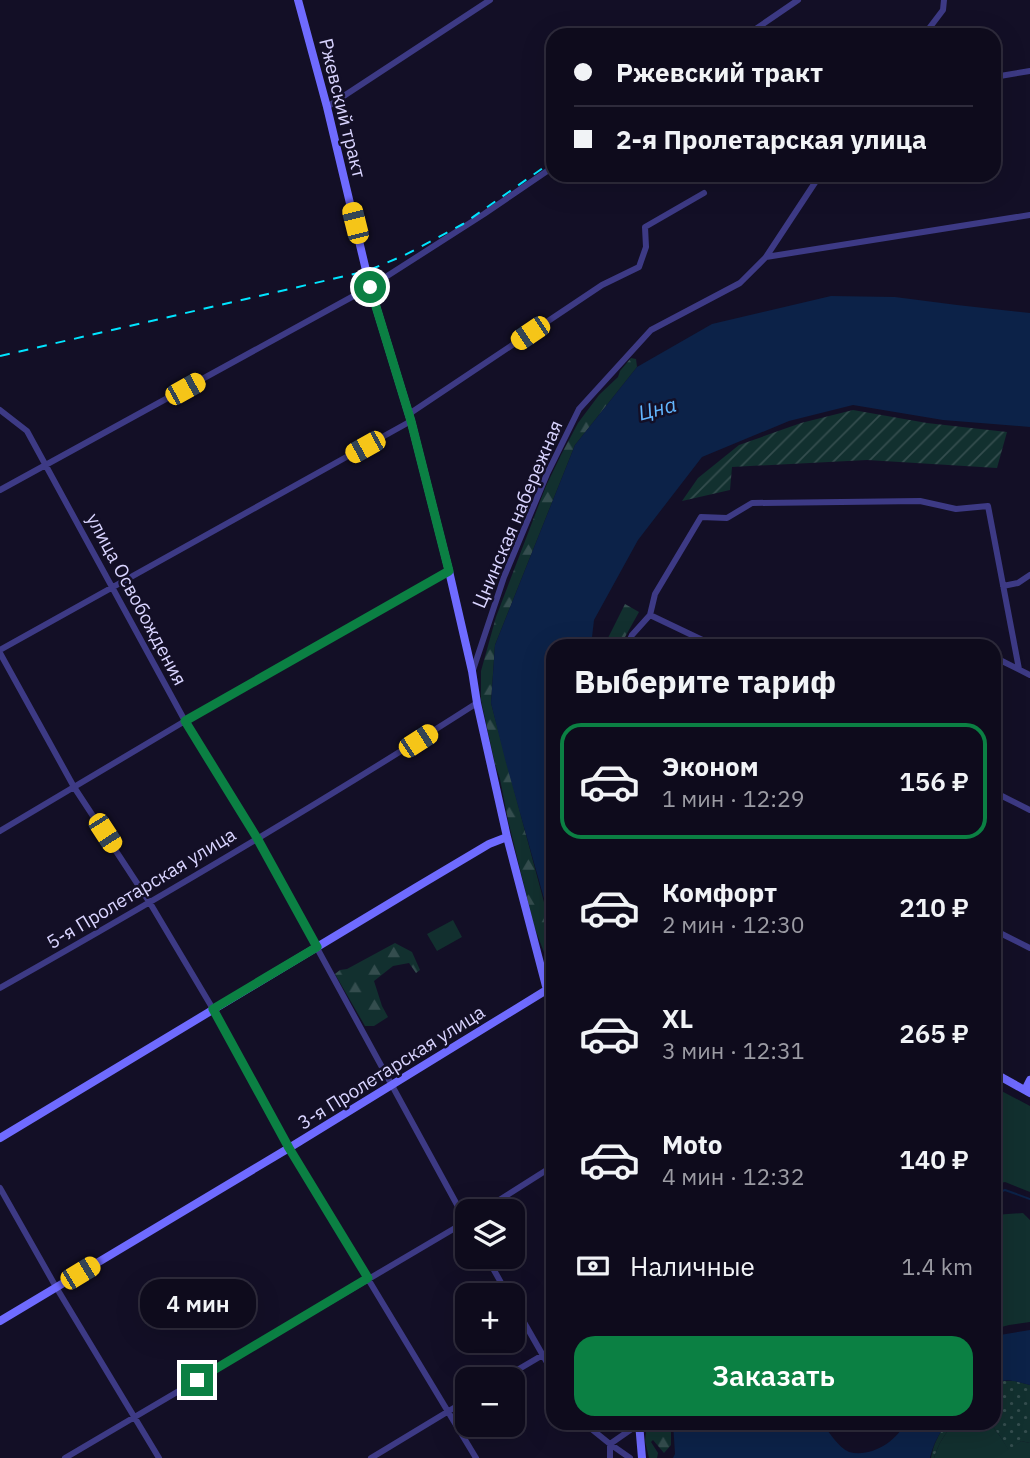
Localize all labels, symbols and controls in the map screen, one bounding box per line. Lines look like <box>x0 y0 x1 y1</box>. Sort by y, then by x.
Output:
street label: Ржевский тракт <box>314 36 372 180</box>
text: Ржевский тракт <box>616 55 823 89</box>
text: 2-я Пролетарская улица <box>616 122 927 156</box>
car <box>340 200 371 246</box>
route start <box>354 271 386 303</box>
car <box>507 313 554 353</box>
car <box>162 370 209 408</box>
water label: Цна <box>635 389 679 427</box>
street label: Цнинская набережная <box>467 416 567 612</box>
car <box>342 428 389 466</box>
street label: улица Освобождения <box>81 509 193 689</box>
text: Выберите тариф <box>574 660 836 702</box>
car <box>395 721 442 761</box>
text: Эконом <box>662 749 759 783</box>
icon: car <box>578 750 641 813</box>
text: 156 ₽ <box>899 764 969 798</box>
text: 1 мин · 12:29 <box>662 783 805 813</box>
car <box>85 810 126 856</box>
street label: 5-я Пролетарская улица <box>42 822 240 954</box>
text: Комфорт <box>662 875 777 909</box>
icon: car <box>578 876 641 939</box>
text: 210 ₽ <box>899 890 969 924</box>
text: 2 мин · 12:30 <box>662 909 805 939</box>
street label: 3-я Пролетарская улица <box>293 999 489 1135</box>
text: XL <box>662 1001 693 1035</box>
icon: car <box>578 1002 641 1065</box>
text: 265 ₽ <box>899 1016 969 1050</box>
text: 3 мин · 12:31 <box>662 1035 805 1065</box>
text: Moto <box>662 1127 722 1161</box>
icon: car <box>578 1128 641 1191</box>
text: 140 ₽ <box>899 1142 969 1176</box>
text: 4 мин · 12:32 <box>662 1161 805 1191</box>
map controls <box>455 1199 525 1437</box>
button: layers <box>455 1199 525 1269</box>
icon: cash <box>574 1247 612 1285</box>
text: Наличные <box>630 1249 755 1283</box>
text: 1.4 km <box>902 1251 973 1281</box>
car <box>57 1253 104 1293</box>
callout: 4 мин <box>139 1278 255 1328</box>
button: + <box>455 1283 525 1353</box>
text: 4 мин <box>166 1288 230 1318</box>
button: Заказать <box>574 1336 973 1416</box>
route end <box>181 1364 213 1396</box>
button: − <box>455 1367 525 1437</box>

